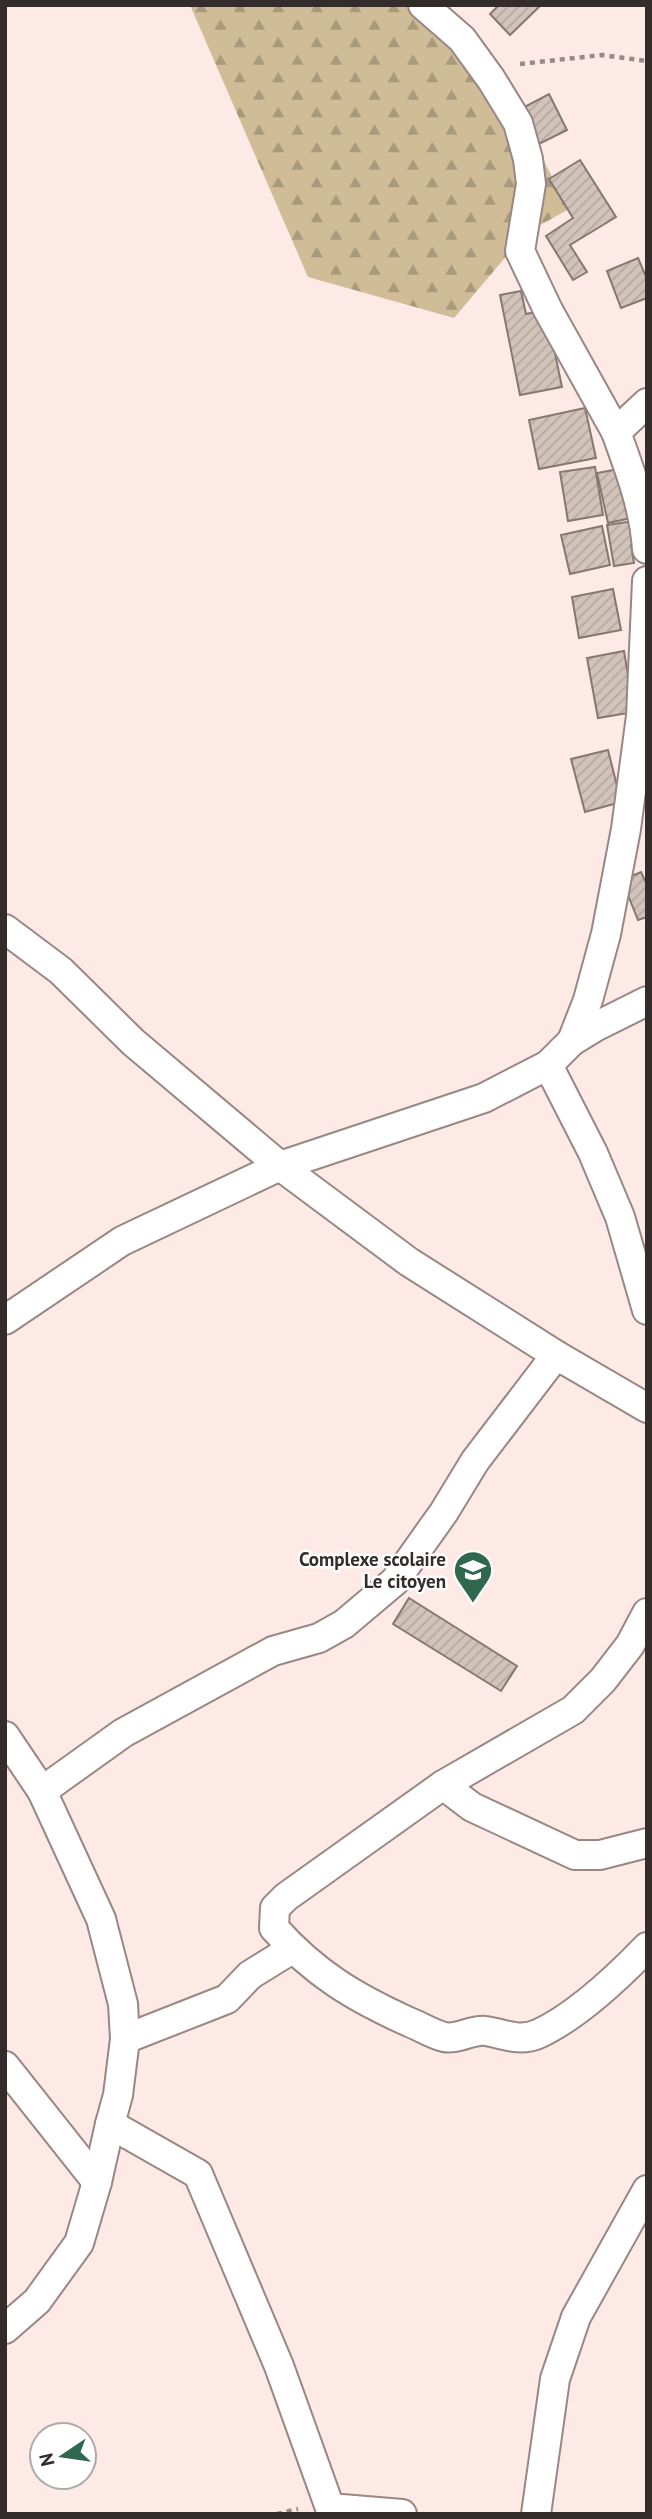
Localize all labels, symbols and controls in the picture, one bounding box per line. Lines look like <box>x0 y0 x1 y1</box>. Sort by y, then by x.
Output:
place label: Complexe scolaire Le citoyen <box>299 1547 446 1593</box>
school or university icon: Complexe scolaire Le citoyen <box>452 1549 494 1604</box>
north arrow <box>28 2421 98 2491</box>
text: N <box>33 2451 60 2469</box>

